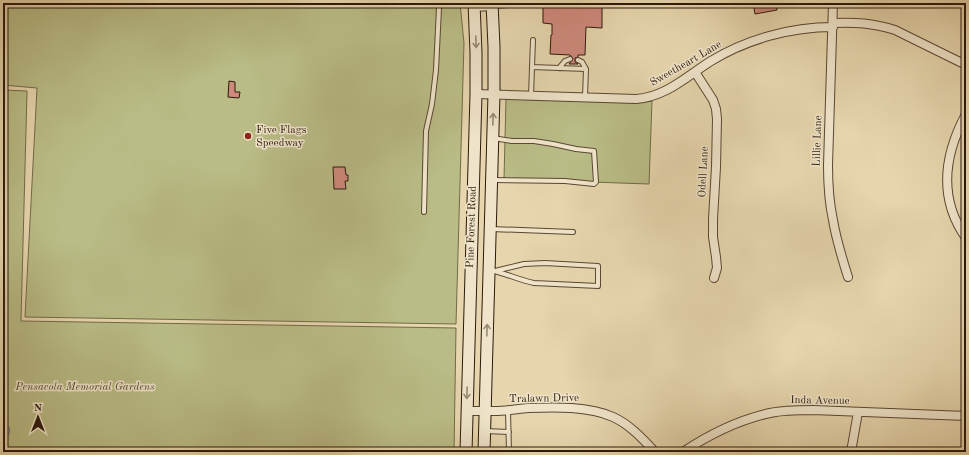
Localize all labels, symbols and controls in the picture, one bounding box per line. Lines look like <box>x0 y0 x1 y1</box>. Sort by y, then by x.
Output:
one-way arrow <box>472 35 480 48</box>
street label: Sweetheart Lane <box>648 39 724 89</box>
one-way arrow <box>490 113 497 126</box>
street label: Lillie Lane <box>812 115 824 167</box>
place label: Five Flags Speedway <box>256 125 307 149</box>
marker: Five Flags Speedway <box>243 131 253 141</box>
street label: Odell Lane <box>697 146 711 198</box>
street label: Pine Forest Road <box>465 185 479 268</box>
one-way arrow <box>484 324 491 337</box>
park label: Pensacola Memorial Gardens <box>14 382 155 393</box>
one-way arrow <box>464 386 471 399</box>
street label: Tralawn Drive <box>509 393 579 405</box>
street label: Inda Avenue <box>790 395 850 407</box>
north arrow <box>18 397 58 437</box>
text: N <box>34 403 43 414</box>

